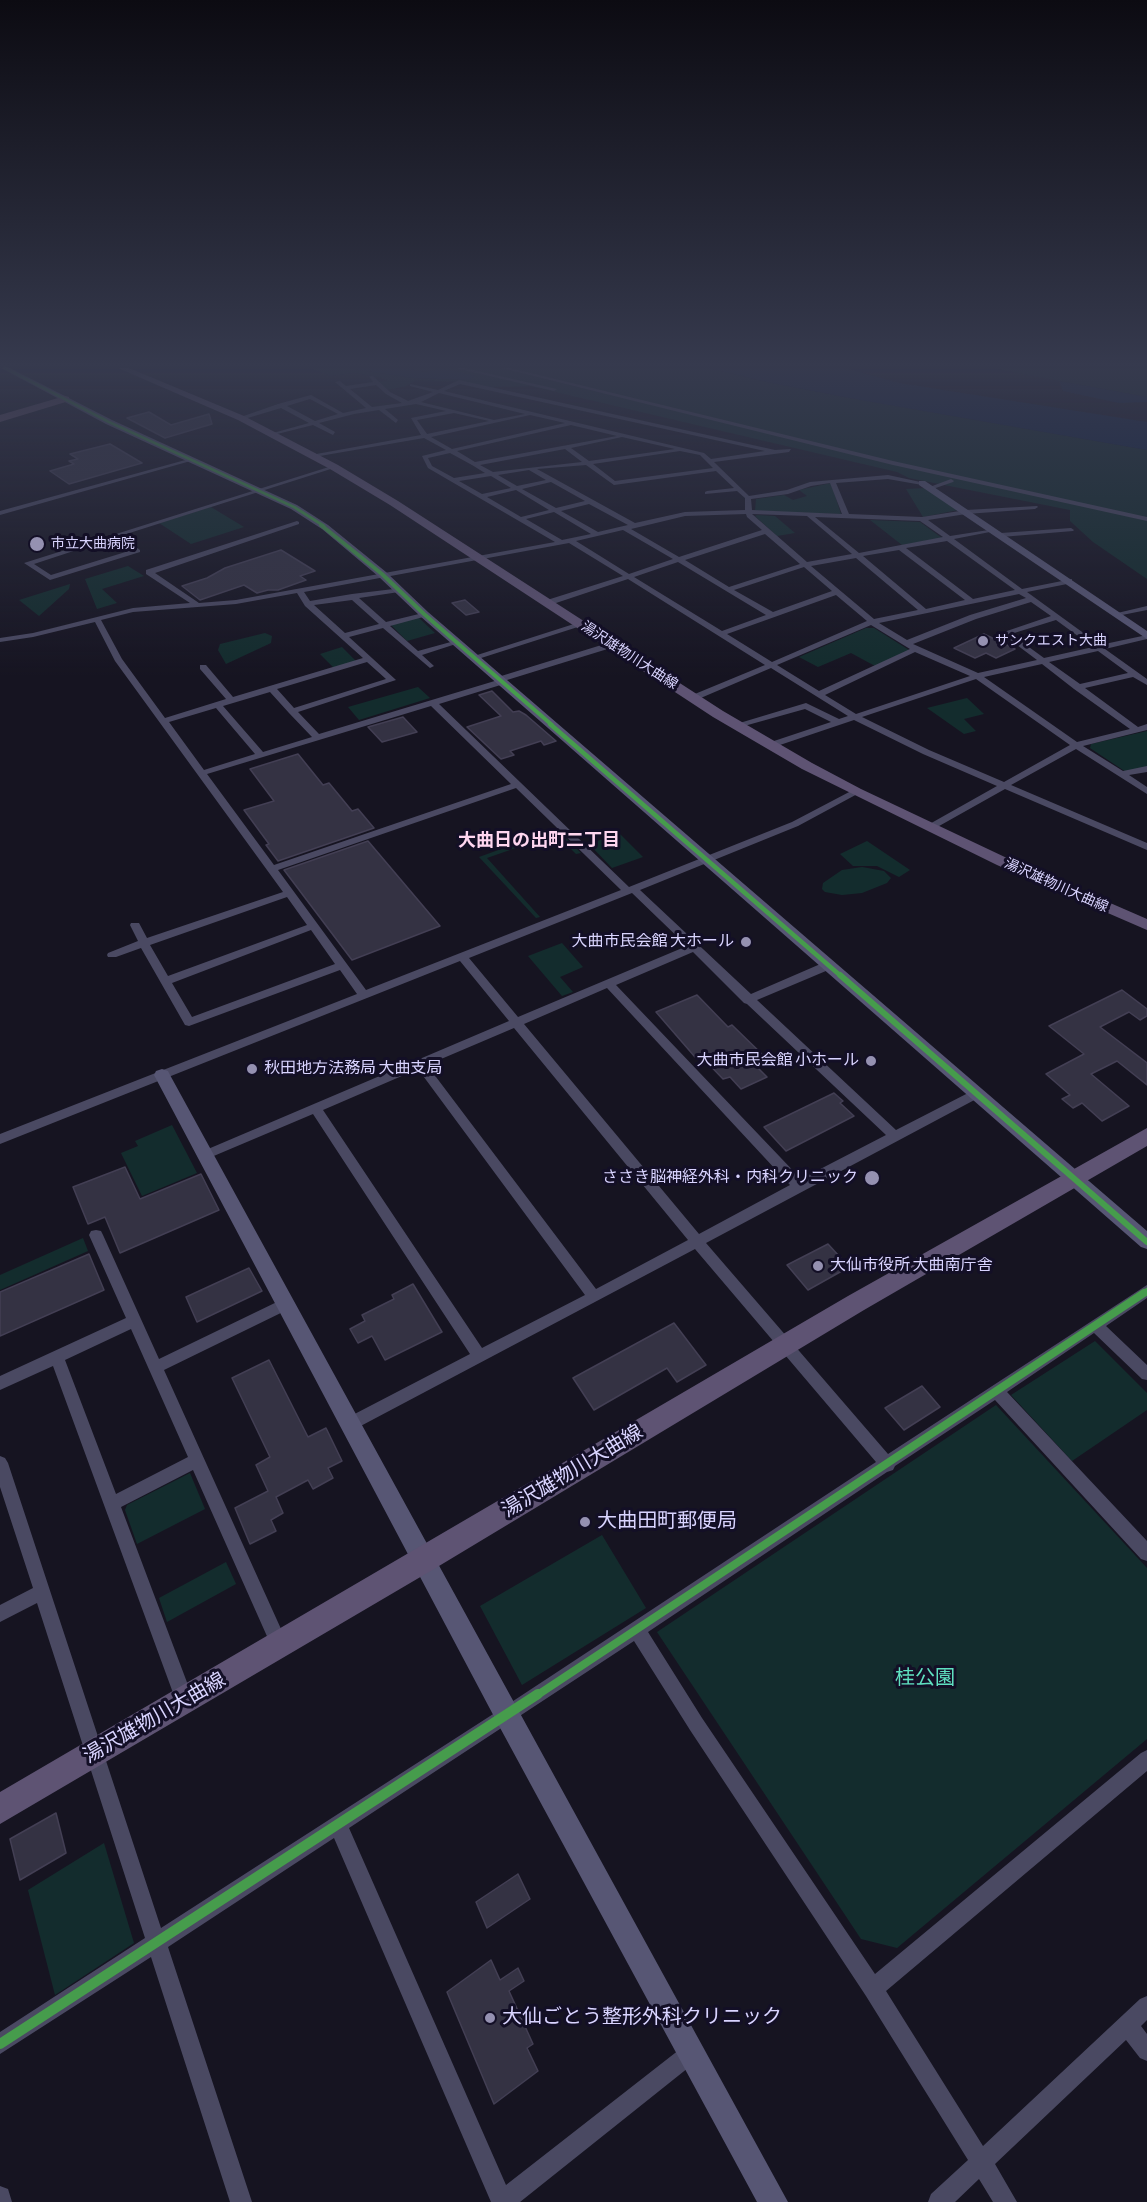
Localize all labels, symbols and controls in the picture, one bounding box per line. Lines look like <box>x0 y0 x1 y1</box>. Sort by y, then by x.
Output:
marker: 市立大曲病院 <box>28 535 46 553</box>
place label: 市立大曲病院 <box>51 536 135 552</box>
street label: 湯沢雄物川大曲線 <box>577 618 681 694</box>
place label: サンクエスト大曲 <box>995 633 1107 649</box>
marker: サンクエスト大曲 <box>976 634 990 648</box>
district label: 大曲日の出町二丁目 <box>458 830 620 852</box>
street label: 湯沢雄物川大曲線 <box>1001 856 1111 916</box>
place label: 大曲市民会館 大ホール <box>571 932 734 952</box>
marker: 大曲市民会館 大ホール <box>739 935 753 949</box>
place label: 大曲市民会館 小ホール <box>696 1051 859 1071</box>
marker: 大曲市民会館 小ホール <box>864 1054 878 1068</box>
place label: 秋田地方法務局 大曲支局 <box>264 1059 443 1079</box>
marker: 秋田地方法務局 大曲支局 <box>245 1062 259 1076</box>
place label: ささき脳神経外科・内科クリニック <box>602 1168 858 1188</box>
marker: ささき脳神経外科・内科クリニック <box>863 1169 881 1187</box>
place label: 大仙市役所 大曲南庁舎 <box>830 1256 993 1276</box>
marker: 大仙市役所 大曲南庁舎 <box>811 1259 825 1273</box>
street label: 湯沢雄物川大曲線 <box>498 1421 648 1523</box>
place label: 大曲田町郵便局 <box>597 1510 737 1534</box>
marker: 大曲田町郵便局 <box>578 1515 592 1529</box>
park label: 桂公園 <box>895 1667 955 1691</box>
street label: 湯沢雄物川大曲線 <box>80 1669 230 1769</box>
place label: 大仙ごとう整形外科クリニック <box>502 2006 782 2030</box>
marker: 大仙ごとう整形外科クリニック <box>483 2011 497 2025</box>

